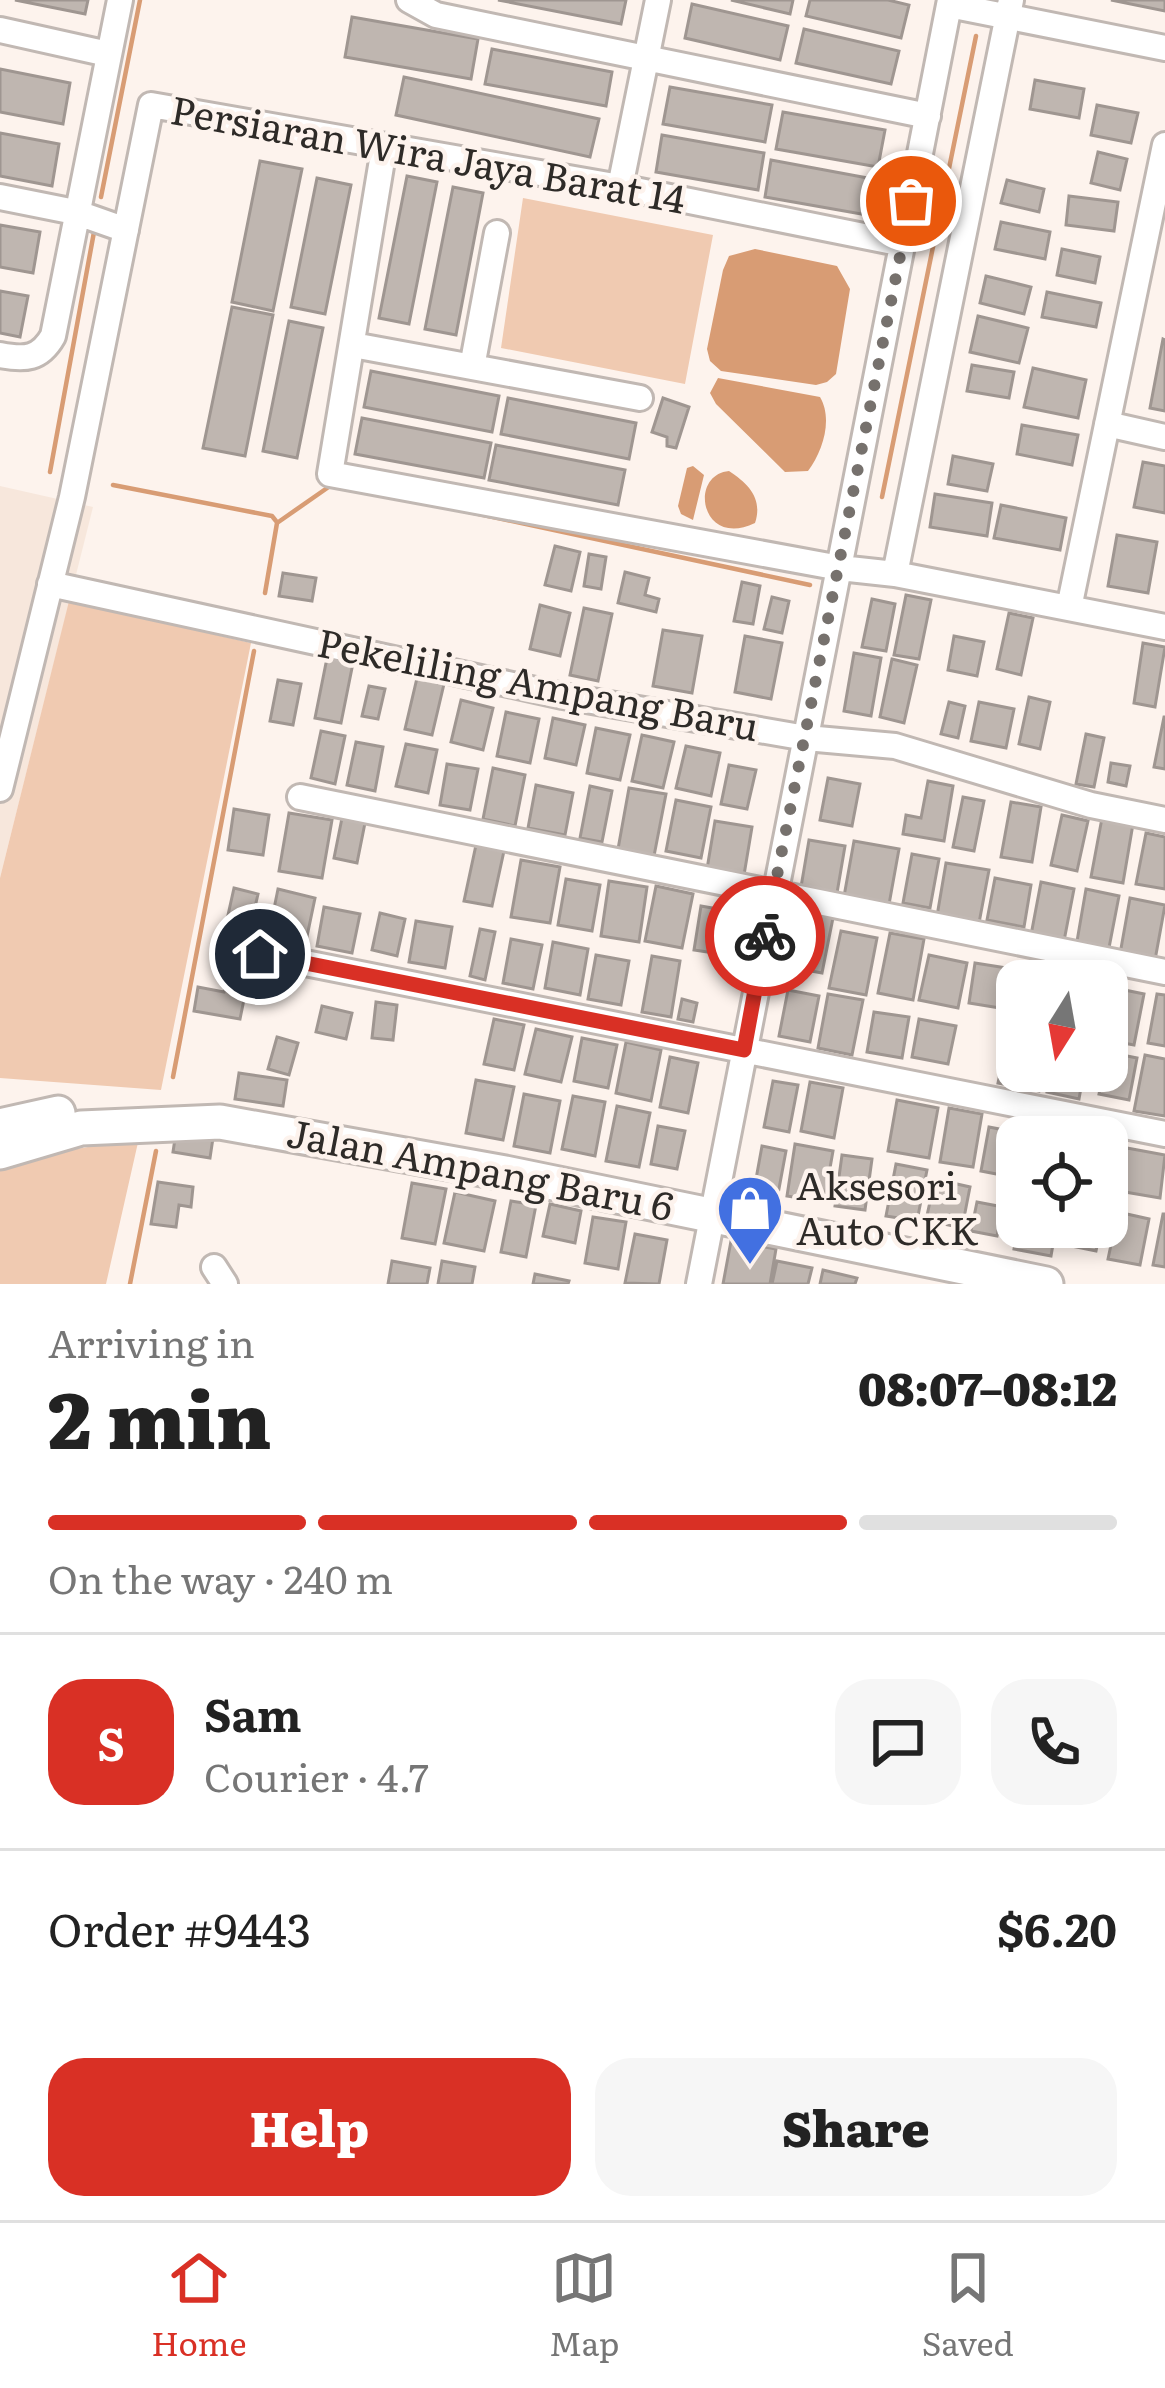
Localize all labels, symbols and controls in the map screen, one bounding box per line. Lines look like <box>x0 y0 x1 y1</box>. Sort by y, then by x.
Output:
street label: Persiaran Wira Jaya Barat 14 <box>167 78 690 226</box>
pin <box>860 150 962 252</box>
icon: bag <box>878 168 944 234</box>
street label: Pekeliling Ampang Baru <box>313 611 764 753</box>
courier <box>705 876 825 996</box>
pin <box>209 903 311 1005</box>
icon: bike <box>732 903 798 969</box>
icon: home <box>227 921 293 987</box>
north arrow <box>996 960 1128 1092</box>
map controls <box>996 960 1128 1248</box>
street label: Jalan Ampang Baru 6 <box>283 1101 679 1233</box>
button: locate <box>996 1116 1128 1248</box>
place label: Aksesori Auto CKK <box>796 1154 979 1257</box>
shop icon: Aksesori Auto CKK <box>715 1173 785 1267</box>
text: Arriving in <box>48 1312 255 1370</box>
text: 08:07–08:12 <box>858 1353 1117 1420</box>
text: 2 min <box>48 1357 271 1473</box>
text: On the way · 240 m <box>48 1548 393 1606</box>
text: Sam <box>204 1679 302 1746</box>
button: chat <box>835 1679 961 1805</box>
button: phone <box>991 1679 1117 1805</box>
text: S <box>97 1708 125 1775</box>
text: Courier · 4.7 <box>204 1746 429 1804</box>
text: Order #9443 <box>48 1894 311 1961</box>
text: $6.20 <box>997 1894 1117 1961</box>
button: Help <box>48 2058 571 2196</box>
button: Share <box>595 2058 1117 2196</box>
tab: Home <box>151 2245 247 2366</box>
tab: Map <box>549 2245 619 2366</box>
tab: Saved <box>922 2245 1014 2366</box>

